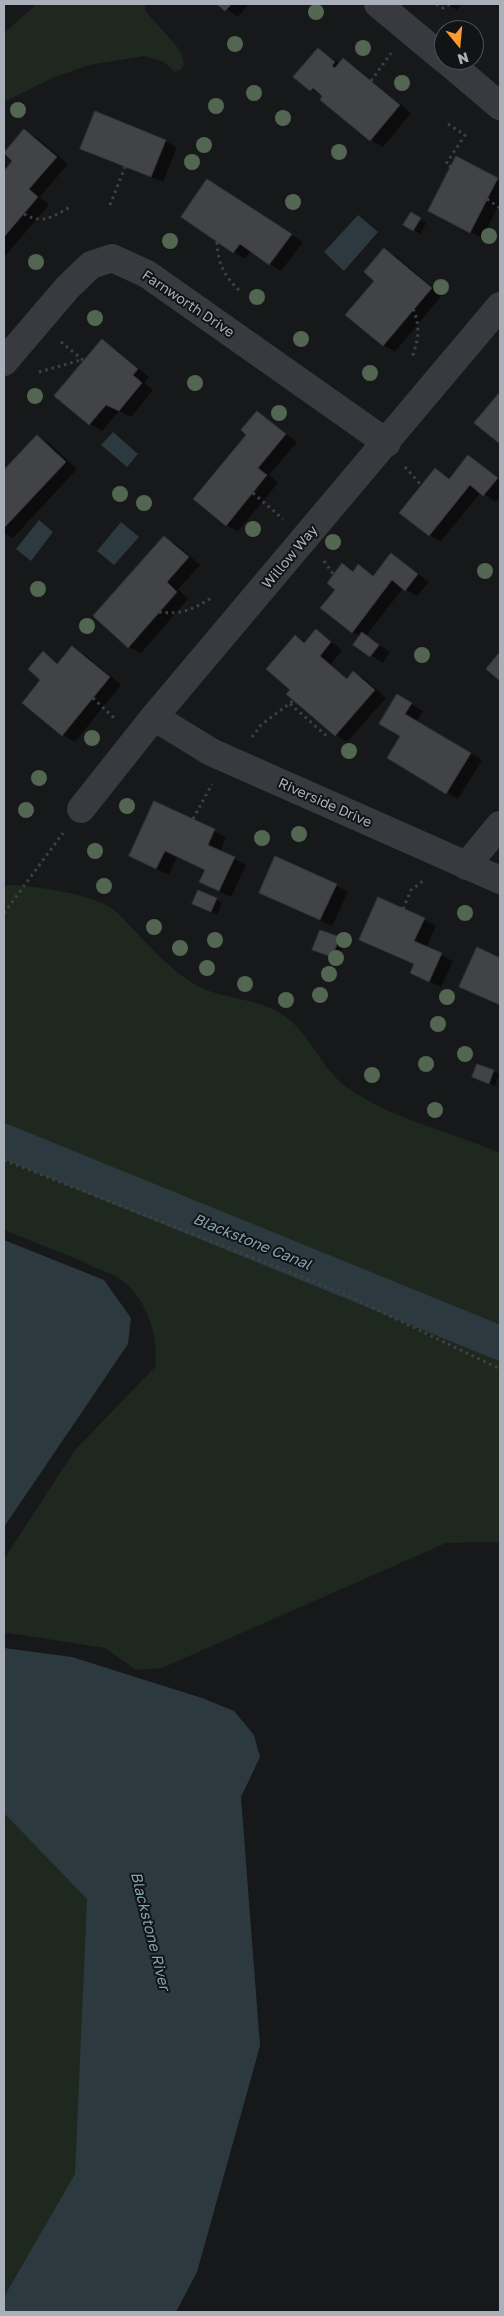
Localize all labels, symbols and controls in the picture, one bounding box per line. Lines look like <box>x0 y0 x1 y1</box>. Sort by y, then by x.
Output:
north arrow <box>434 20 484 70</box>
text: N <box>456 49 471 69</box>
street label: Farnworth Drive <box>139 267 237 341</box>
street label: Willow Way <box>259 522 321 592</box>
street label: Riverside Drive <box>276 775 374 831</box>
water label: Blackstone Canal <box>190 1210 314 1274</box>
water label: Blackstone River <box>127 1870 173 1992</box>

